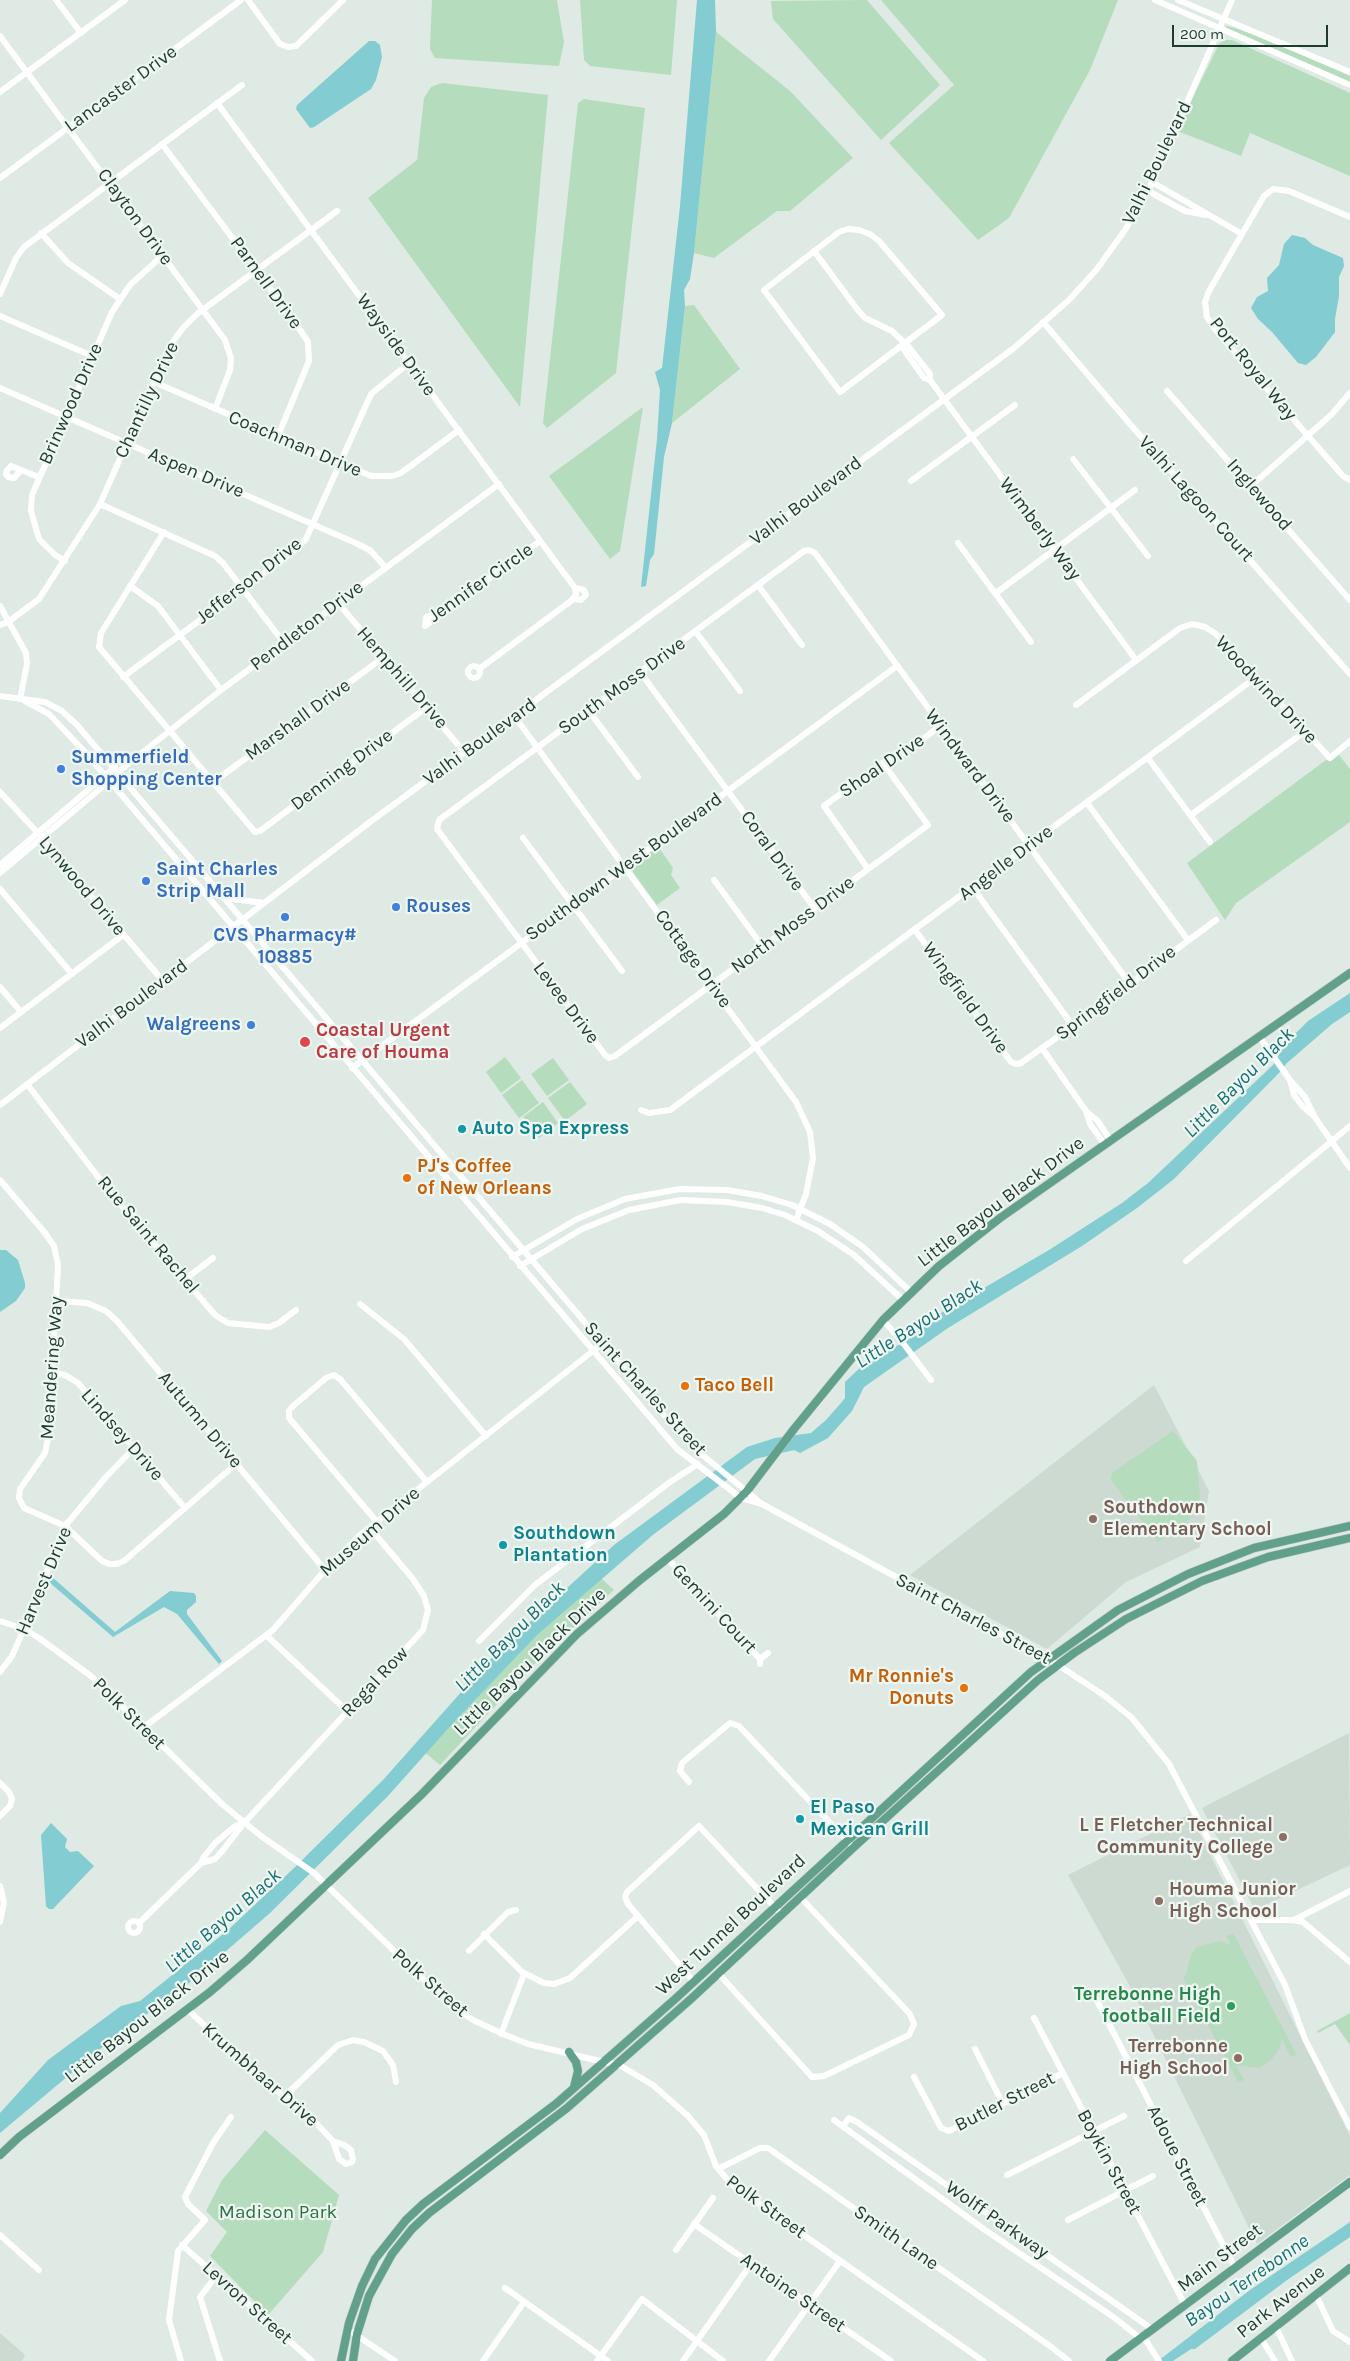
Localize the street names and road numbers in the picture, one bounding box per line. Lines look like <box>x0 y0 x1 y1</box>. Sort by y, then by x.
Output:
street label: Lancaster Drive <box>60 40 182 138</box>
street label: Valhi Boulevard <box>1117 98 1197 228</box>
street label: Clayton Drive <box>92 164 178 270</box>
street label: Parnell Drive <box>225 232 307 334</box>
street label: Wayside Drive <box>351 289 441 401</box>
street label: Port Royal Way <box>1204 313 1302 425</box>
street label: Chantilly Drive <box>110 338 184 462</box>
street label: Brinwood Drive <box>34 340 108 468</box>
street label: Coachman Drive <box>225 406 365 482</box>
street label: Valhi Lagoon Court <box>1133 431 1259 567</box>
street label: Aspen Drive <box>145 443 247 503</box>
street label: Valhi Boulevard <box>745 451 867 551</box>
street label: Inglewood <box>1221 454 1297 536</box>
street label: Wimberly Way <box>994 473 1086 585</box>
street label: Jefferson Drive <box>192 533 306 629</box>
street label: Jennifer Circle <box>424 538 538 628</box>
street label: Pendleton Drive <box>246 576 368 676</box>
street label: Hemphill Drive <box>351 622 453 734</box>
street label: Woodwind Drive <box>1210 631 1322 749</box>
street label: South Moss Drive <box>554 632 690 740</box>
street label: Marshall Drive <box>241 674 355 766</box>
street label: Valhi Boulevard <box>419 693 541 791</box>
street label: Windward Drive <box>920 705 1020 827</box>
street label: Denning Drive <box>286 724 398 816</box>
street label: Shoal Drive <box>835 729 929 803</box>
street label: Southdown West Boulevard <box>521 788 727 946</box>
street label: Coral Drive <box>735 806 809 896</box>
street label: Angelle Drive <box>954 820 1058 906</box>
street label: Lynwood Drive <box>34 831 130 941</box>
street label: North Moss Drive <box>727 871 859 979</box>
street label: Cottage Drive <box>650 905 736 1013</box>
street label: Wingfield Drive <box>917 938 1013 1058</box>
street label: Springfield Drive <box>1051 940 1181 1046</box>
street label: Valhi Boulevard <box>71 954 193 1054</box>
street label: Levee Drive <box>528 958 604 1048</box>
street label: Little Bayou Black Drive <box>913 1132 1089 1272</box>
street label: Rue Saint Rachel <box>92 1172 204 1298</box>
street label: Meandering Way <box>36 1296 68 1440</box>
street label: Saint Charles Street <box>579 1317 711 1461</box>
street label: Autumn Drive <box>153 1367 247 1473</box>
street label: Lindsey Drive <box>76 1384 168 1486</box>
street label: Museum Drive <box>315 1482 425 1582</box>
street label: Harvest Drive <box>11 1523 77 1639</box>
street label: Gemini Court <box>667 1559 761 1659</box>
street label: Saint Charles Street <box>891 1568 1055 1670</box>
street label: Little Bayou Black Drive <box>449 1583 611 1741</box>
street label: Regal Row <box>337 1642 413 1722</box>
street label: Polk Street <box>88 1673 170 1755</box>
street label: West Tunnel Boulevard <box>651 1850 811 2000</box>
street label: Polk Street <box>387 1944 473 2022</box>
street label: Little Bayou Black Drive <box>60 1946 234 2088</box>
street label: Krumbhaar Drive <box>197 2018 323 2132</box>
street label: Butler Street <box>951 2067 1059 2137</box>
street label: Adoue Street <box>1142 2102 1212 2210</box>
street label: Boykin Street <box>1072 2106 1146 2218</box>
street label: Polk Street <box>721 2170 811 2244</box>
street label: Wolff Parkway <box>941 2176 1053 2264</box>
street label: Smith Lane <box>849 2200 943 2276</box>
street label: Main Street <box>1173 2219 1267 2297</box>
street label: Antoine Street <box>736 2248 850 2338</box>
street label: Levron Street <box>197 2257 297 2349</box>
street label: Park Avenue <box>1232 2261 1330 2343</box>

